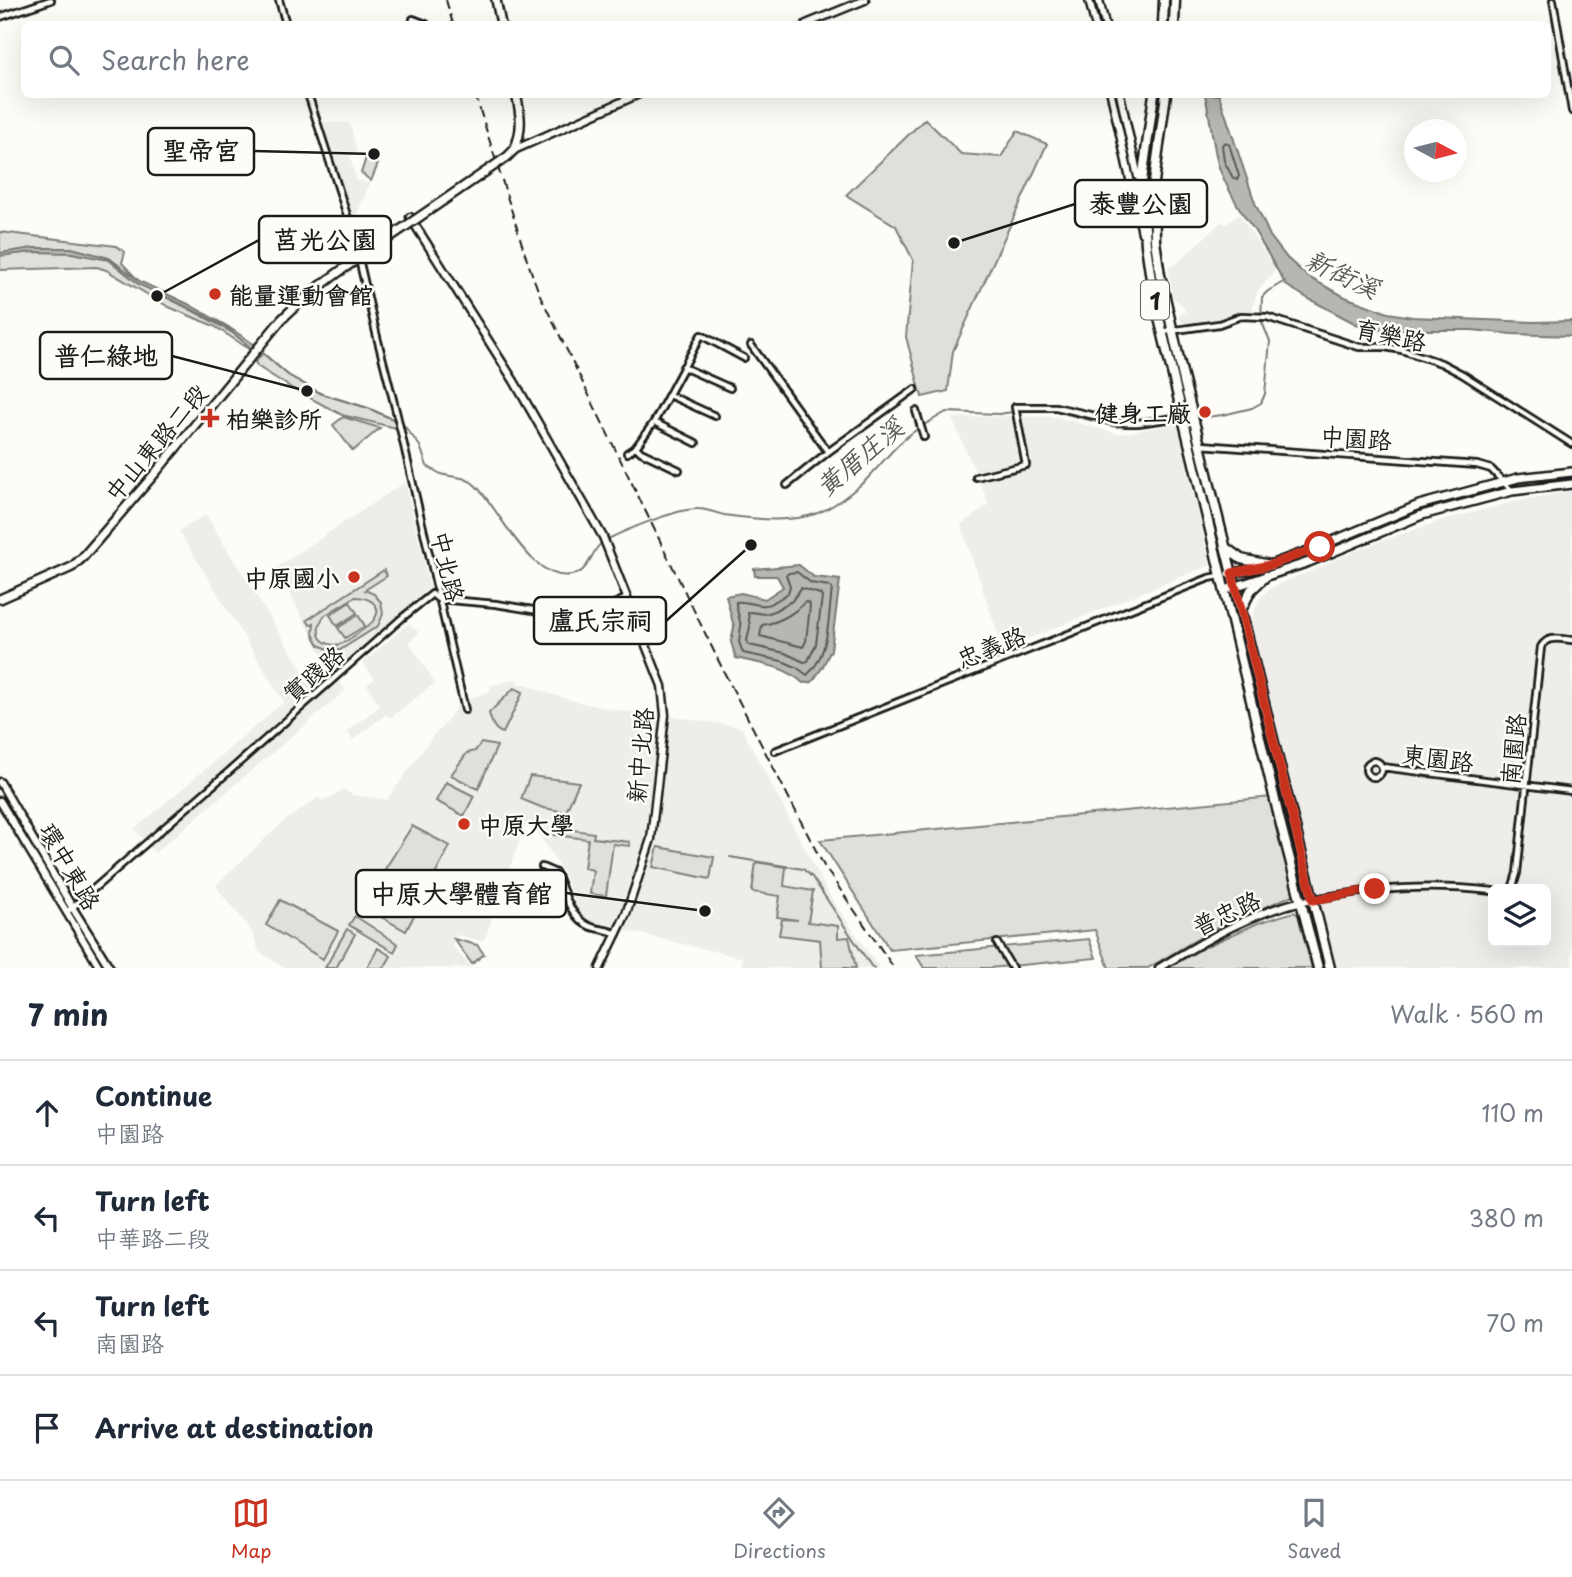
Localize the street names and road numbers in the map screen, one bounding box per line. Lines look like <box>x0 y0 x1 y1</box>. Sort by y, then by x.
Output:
road number: 1 <box>1141 280 1169 320</box>
street label: 育樂路 <box>1352 309 1430 359</box>
street label: 中山東路二段 <box>95 375 215 509</box>
street label: 中園路 <box>1319 417 1393 457</box>
street label: 中北路 <box>423 527 475 605</box>
street label: 忠義路 <box>951 616 1031 676</box>
street label: 實踐路 <box>274 636 352 710</box>
street label: 新中北路 <box>617 706 661 804</box>
street label: 南園路 <box>1490 711 1534 787</box>
street label: 東園路 <box>1400 735 1476 779</box>
street label: 環中東路 <box>31 815 111 917</box>
street label: 普忠路 <box>1186 880 1266 944</box>

